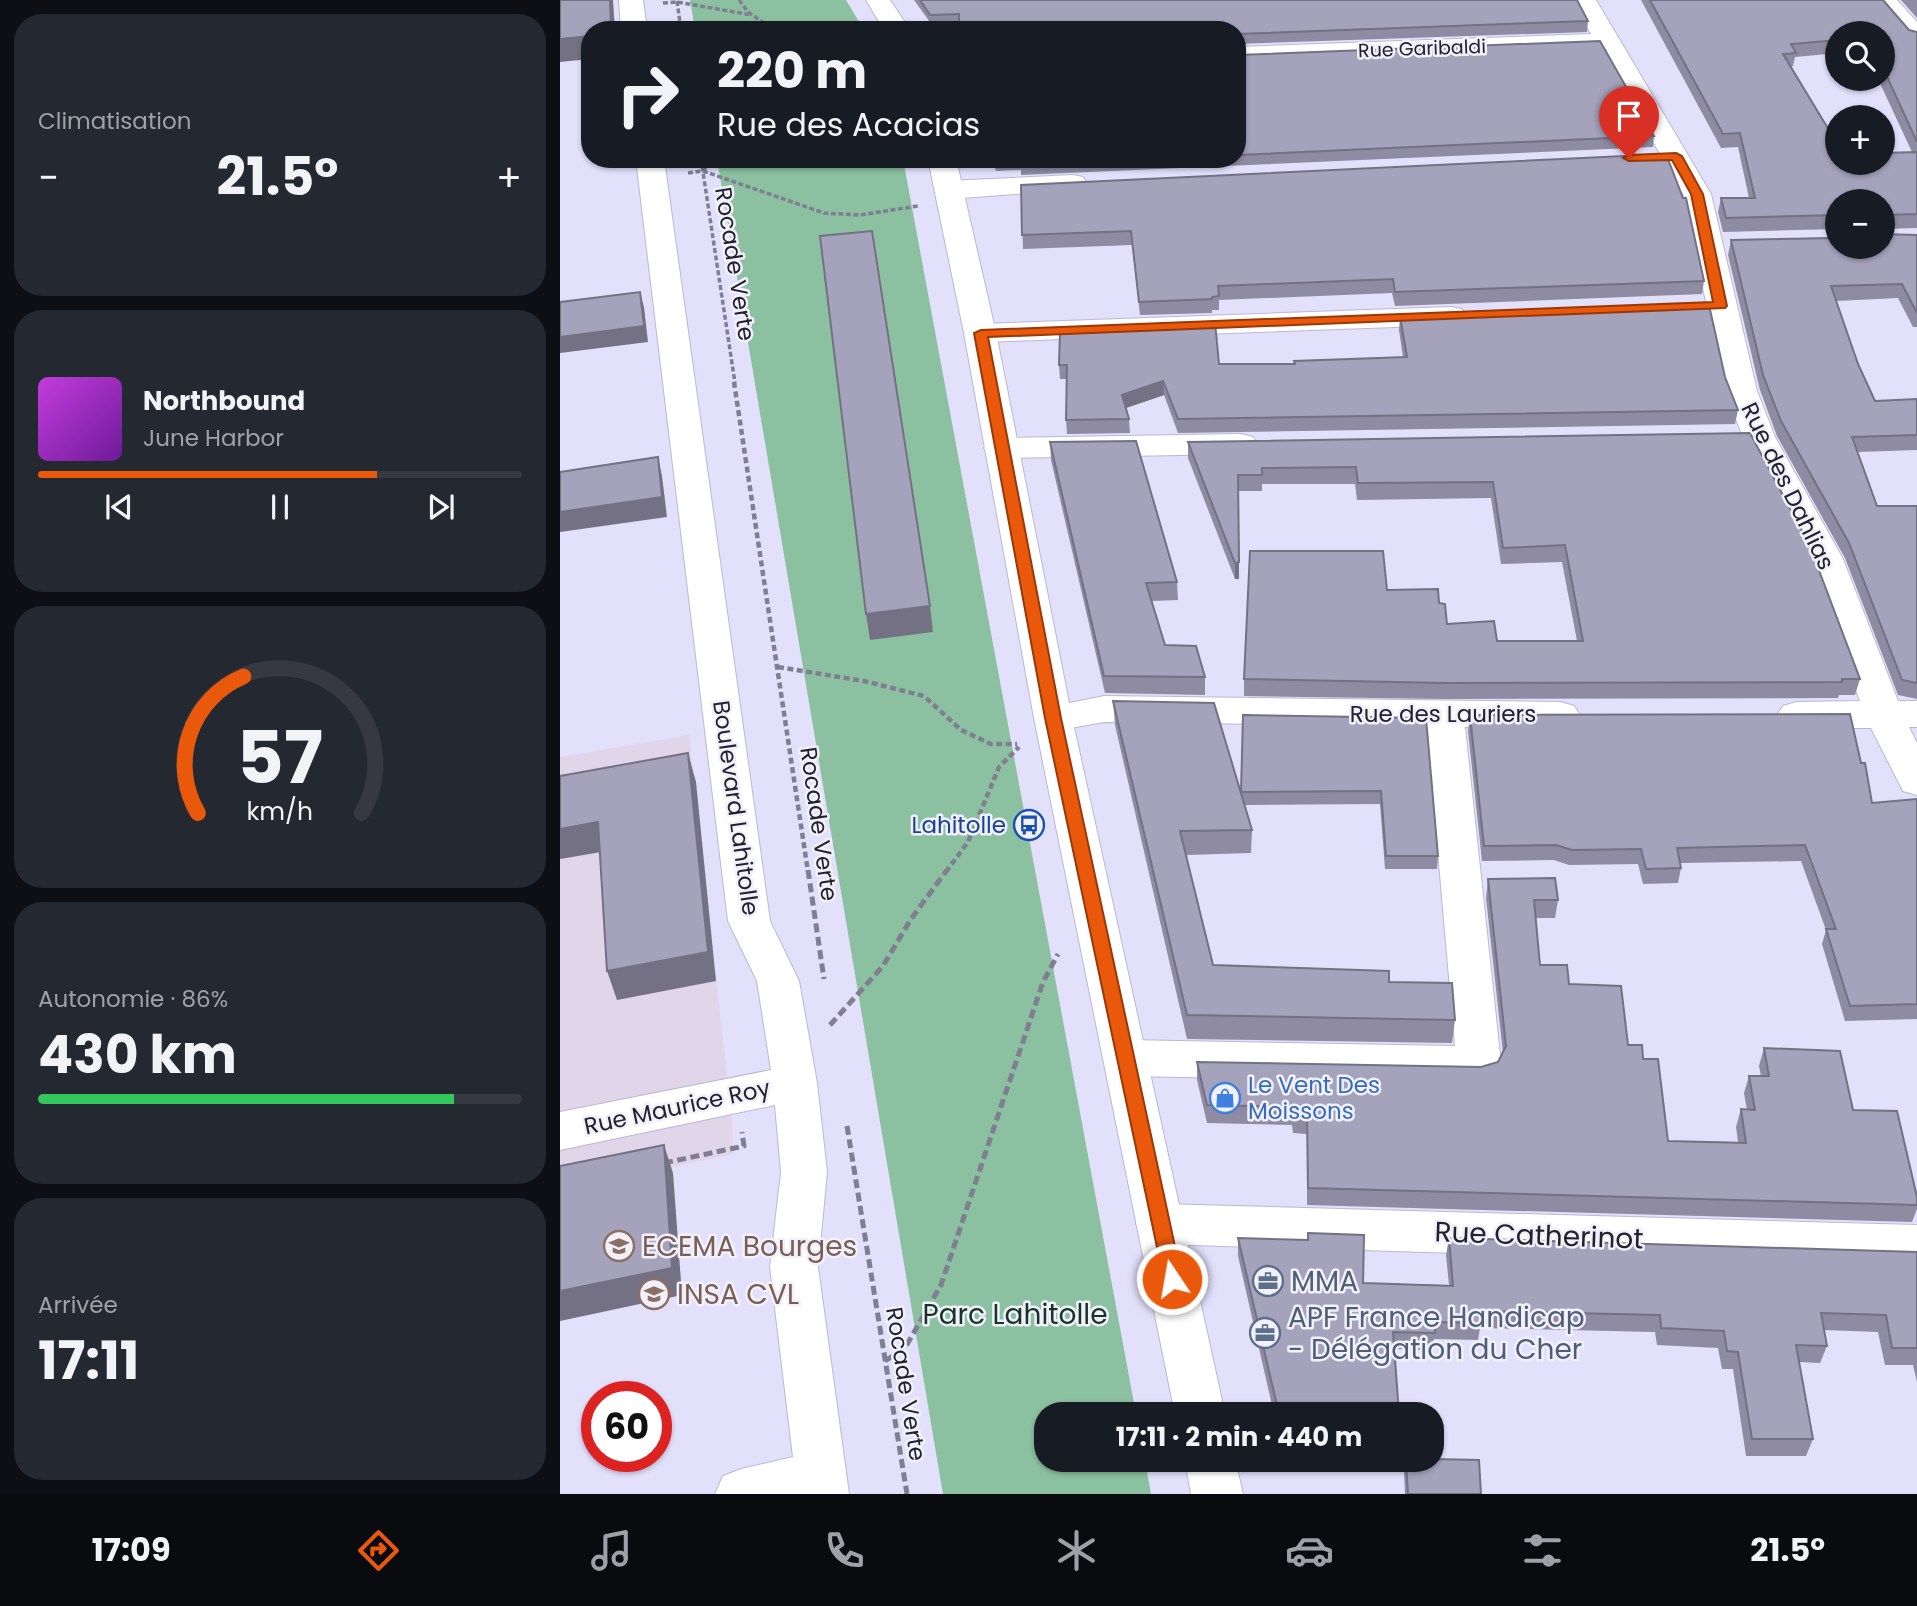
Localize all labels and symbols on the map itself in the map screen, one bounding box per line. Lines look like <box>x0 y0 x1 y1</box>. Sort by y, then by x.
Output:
street label: Rue Garibaldi <box>1358 33 1486 64</box>
pin <box>1599 86 1659 158</box>
street label: Rocade Verte <box>707 185 763 343</box>
street label: Rue des Dahlias <box>1734 397 1842 575</box>
street label: Boulevard Lahitolle <box>705 698 767 918</box>
street label: Rue des Lauriers <box>1350 698 1536 730</box>
street label: Rocade Verte <box>792 745 846 903</box>
bus stop icon: Lahitolle <box>1012 808 1046 842</box>
place label: Lahitolle <box>911 809 1006 841</box>
place label: Le Vent Des Moissons <box>1248 1069 1380 1127</box>
street label: Rue Maurice Roy <box>581 1072 773 1142</box>
shop icon: Le Vent Des Moissons <box>1208 1081 1242 1115</box>
street label: Rue Catherinot <box>1434 1212 1644 1259</box>
place label: ECEMA Bourges <box>642 1227 857 1266</box>
school or university icon: ECEMA Bourges <box>602 1229 636 1263</box>
position arrow <box>1135 1242 1209 1316</box>
place label: MMA <box>1291 1262 1358 1301</box>
office icon: MMA <box>1251 1264 1285 1298</box>
place label: INSA CVL <box>677 1275 799 1314</box>
school or university icon: INSA CVL <box>637 1277 671 1311</box>
park label: Parc Lahitolle <box>922 1295 1108 1334</box>
place label: APF France Handicap - Délégation du Cher <box>1288 1298 1585 1369</box>
street label: Rocade Verte <box>878 1305 934 1463</box>
office icon: APF France Handicap - Délégation du Cher <box>1248 1316 1282 1350</box>
speed limit sign: 60 <box>581 1381 672 1472</box>

